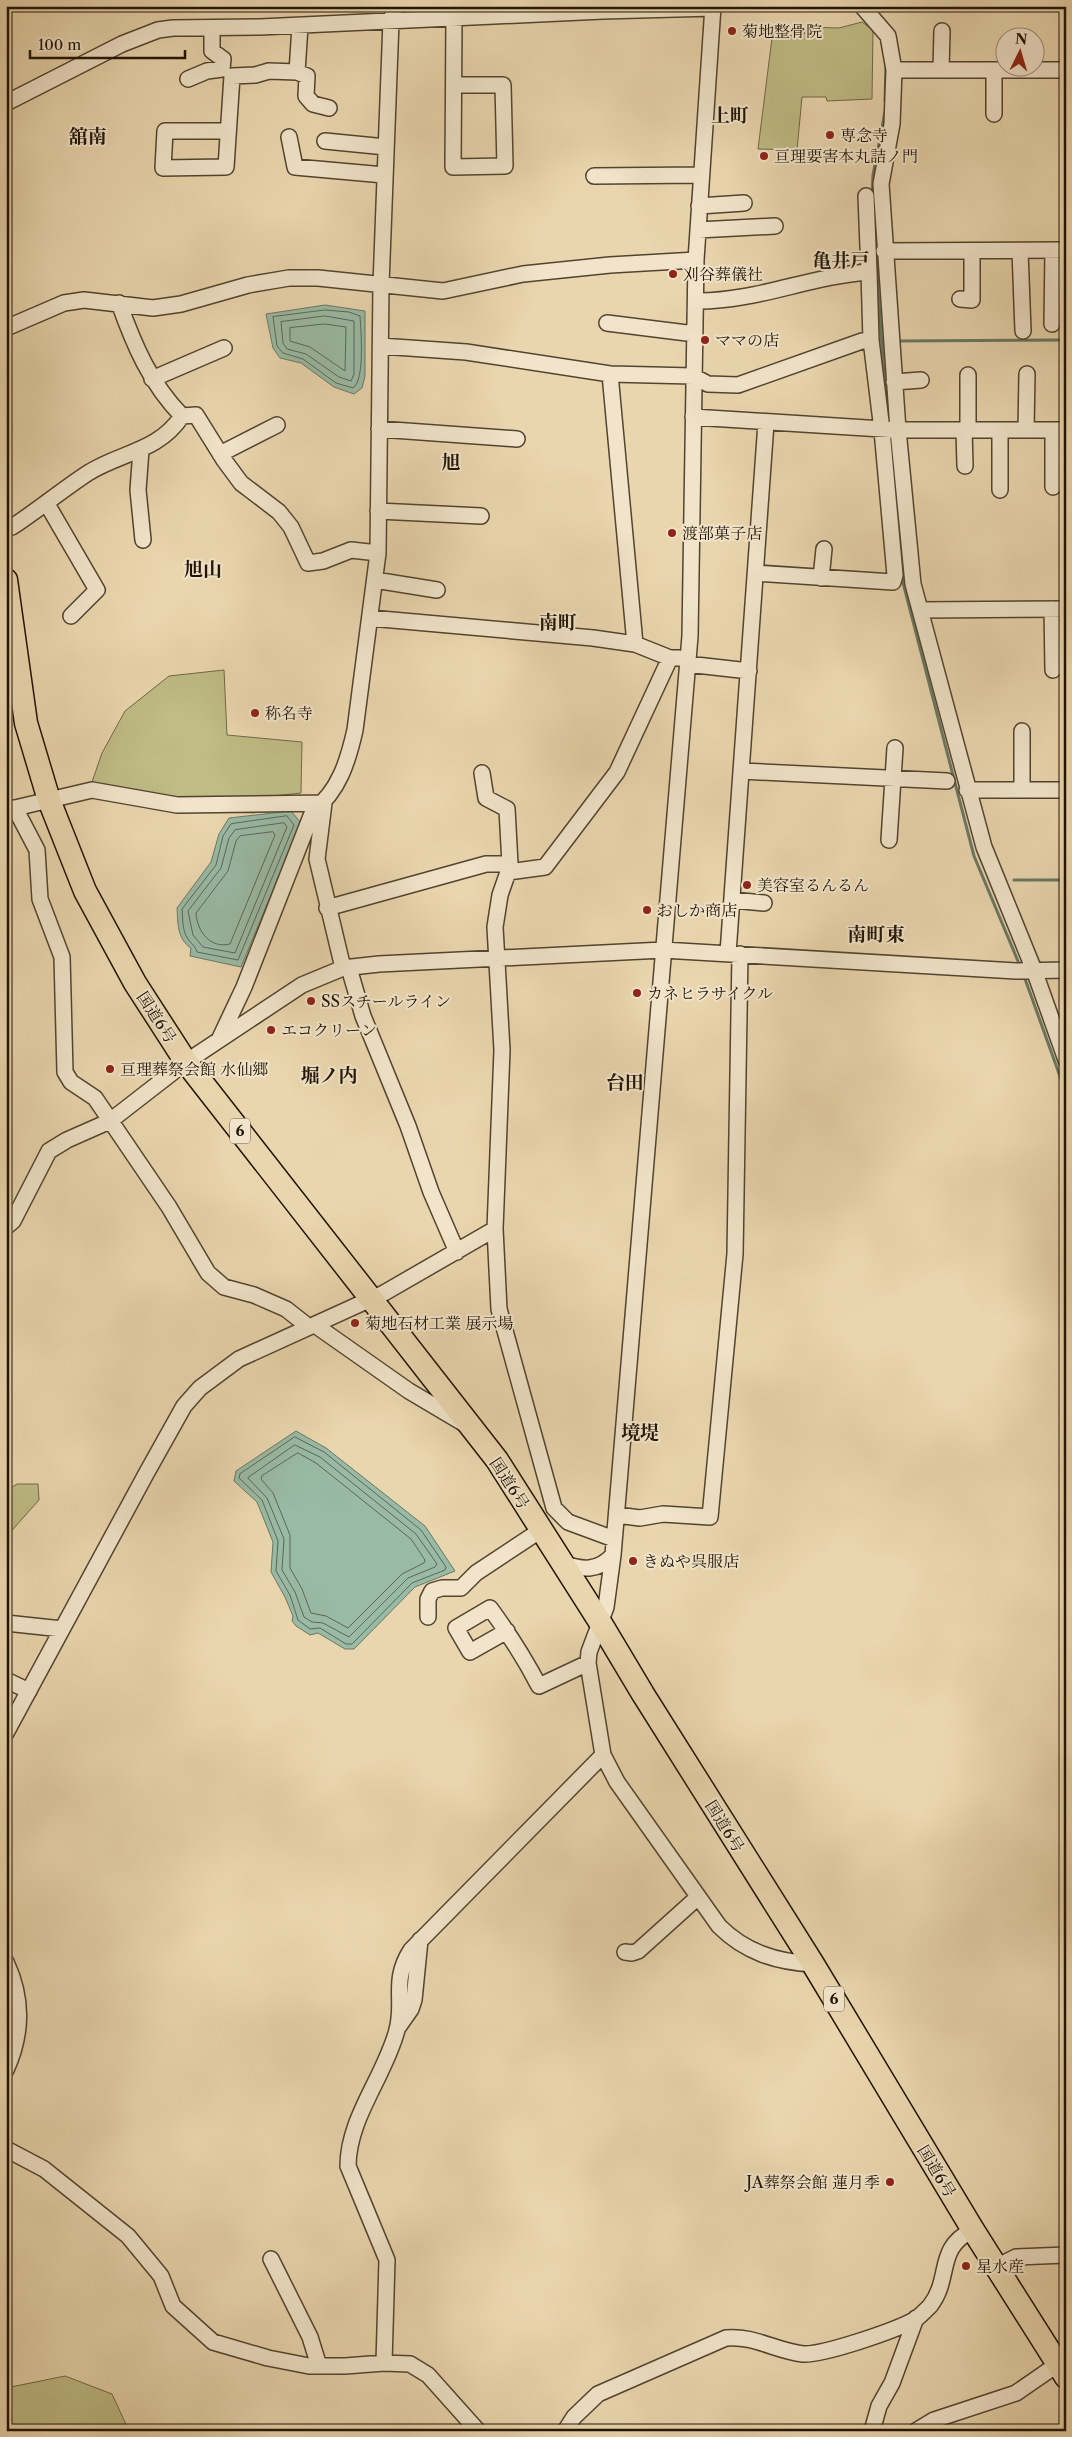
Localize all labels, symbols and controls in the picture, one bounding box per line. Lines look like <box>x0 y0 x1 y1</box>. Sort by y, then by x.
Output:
place label: 菊地整骨院 <box>742 21 822 41</box>
marker: 菊地整骨院 <box>726 25 738 37</box>
scale bar <box>30 28 185 60</box>
north arrow <box>994 28 1044 78</box>
text: N <box>1014 30 1028 49</box>
text: 100 m <box>38 35 81 54</box>
district label: 上町 <box>711 104 749 127</box>
district label: 舘南 <box>68 125 107 148</box>
place label: 専念寺 <box>840 125 888 145</box>
marker: 専念寺 <box>824 129 836 141</box>
place label: 亘理要害本丸詰ノ門 <box>774 146 918 166</box>
marker: 亘理要害本丸詰ノ門 <box>758 150 770 162</box>
district label: 亀井戸 <box>812 249 870 272</box>
place label: 刈谷葬儀社 <box>683 264 763 284</box>
marker: 刈谷葬儀社 <box>667 268 679 280</box>
place label: ママの店 <box>715 330 779 350</box>
marker: ママの店 <box>699 334 711 346</box>
district label: 旭 <box>441 451 461 474</box>
place label: 渡部菓子店 <box>682 523 762 543</box>
marker: 渡部菓子店 <box>666 527 678 539</box>
district label: 旭山 <box>184 558 222 581</box>
district label: 南町 <box>539 611 577 634</box>
place label: 称名寺 <box>265 703 313 723</box>
marker: 称名寺 <box>249 707 261 719</box>
place label: 美容室るんるん <box>757 875 869 895</box>
marker: 美容室るんるん <box>741 879 753 891</box>
place label: おしか商店 <box>657 900 737 920</box>
marker: おしか商店 <box>641 904 653 916</box>
district label: 南町東 <box>847 923 905 946</box>
place label: カネヒラサイクル <box>647 983 773 1003</box>
street label: 国道6号 <box>133 987 181 1047</box>
marker: カネヒラサイクル <box>631 987 643 999</box>
place label: SSスチールライン <box>321 991 451 1011</box>
marker: SSスチールライン <box>305 995 317 1007</box>
place label: エコクリーン <box>281 1020 377 1040</box>
marker: エコクリーン <box>265 1024 277 1036</box>
place label: 亘理葬祭会館 水仙郷 <box>120 1059 268 1079</box>
marker: 亘理葬祭会館 水仙郷 <box>104 1063 116 1075</box>
district label: 堀ノ内 <box>300 1064 358 1087</box>
district label: 台田 <box>606 1071 644 1094</box>
road number: 6 <box>230 1118 250 1144</box>
place label: 菊地石材工業 展示場 <box>365 1313 513 1333</box>
marker: 菊地石材工業 展示場 <box>349 1317 361 1329</box>
district label: 境堤 <box>621 1421 659 1444</box>
street label: 国道6号 <box>486 1453 534 1513</box>
place label: きぬや呉服店 <box>643 1551 739 1571</box>
marker: きぬや呉服店 <box>627 1555 639 1567</box>
street label: 国道6号 <box>701 1796 749 1856</box>
road number: 6 <box>824 1986 844 2012</box>
street label: 国道6号 <box>914 2141 960 2201</box>
place label: JA葬祭会館 蓮月季 <box>743 2172 880 2192</box>
marker: JA葬祭会館 蓮月季 <box>884 2176 896 2188</box>
place label: 星水産 <box>976 2256 1024 2276</box>
marker: 星水産 <box>960 2260 972 2272</box>

